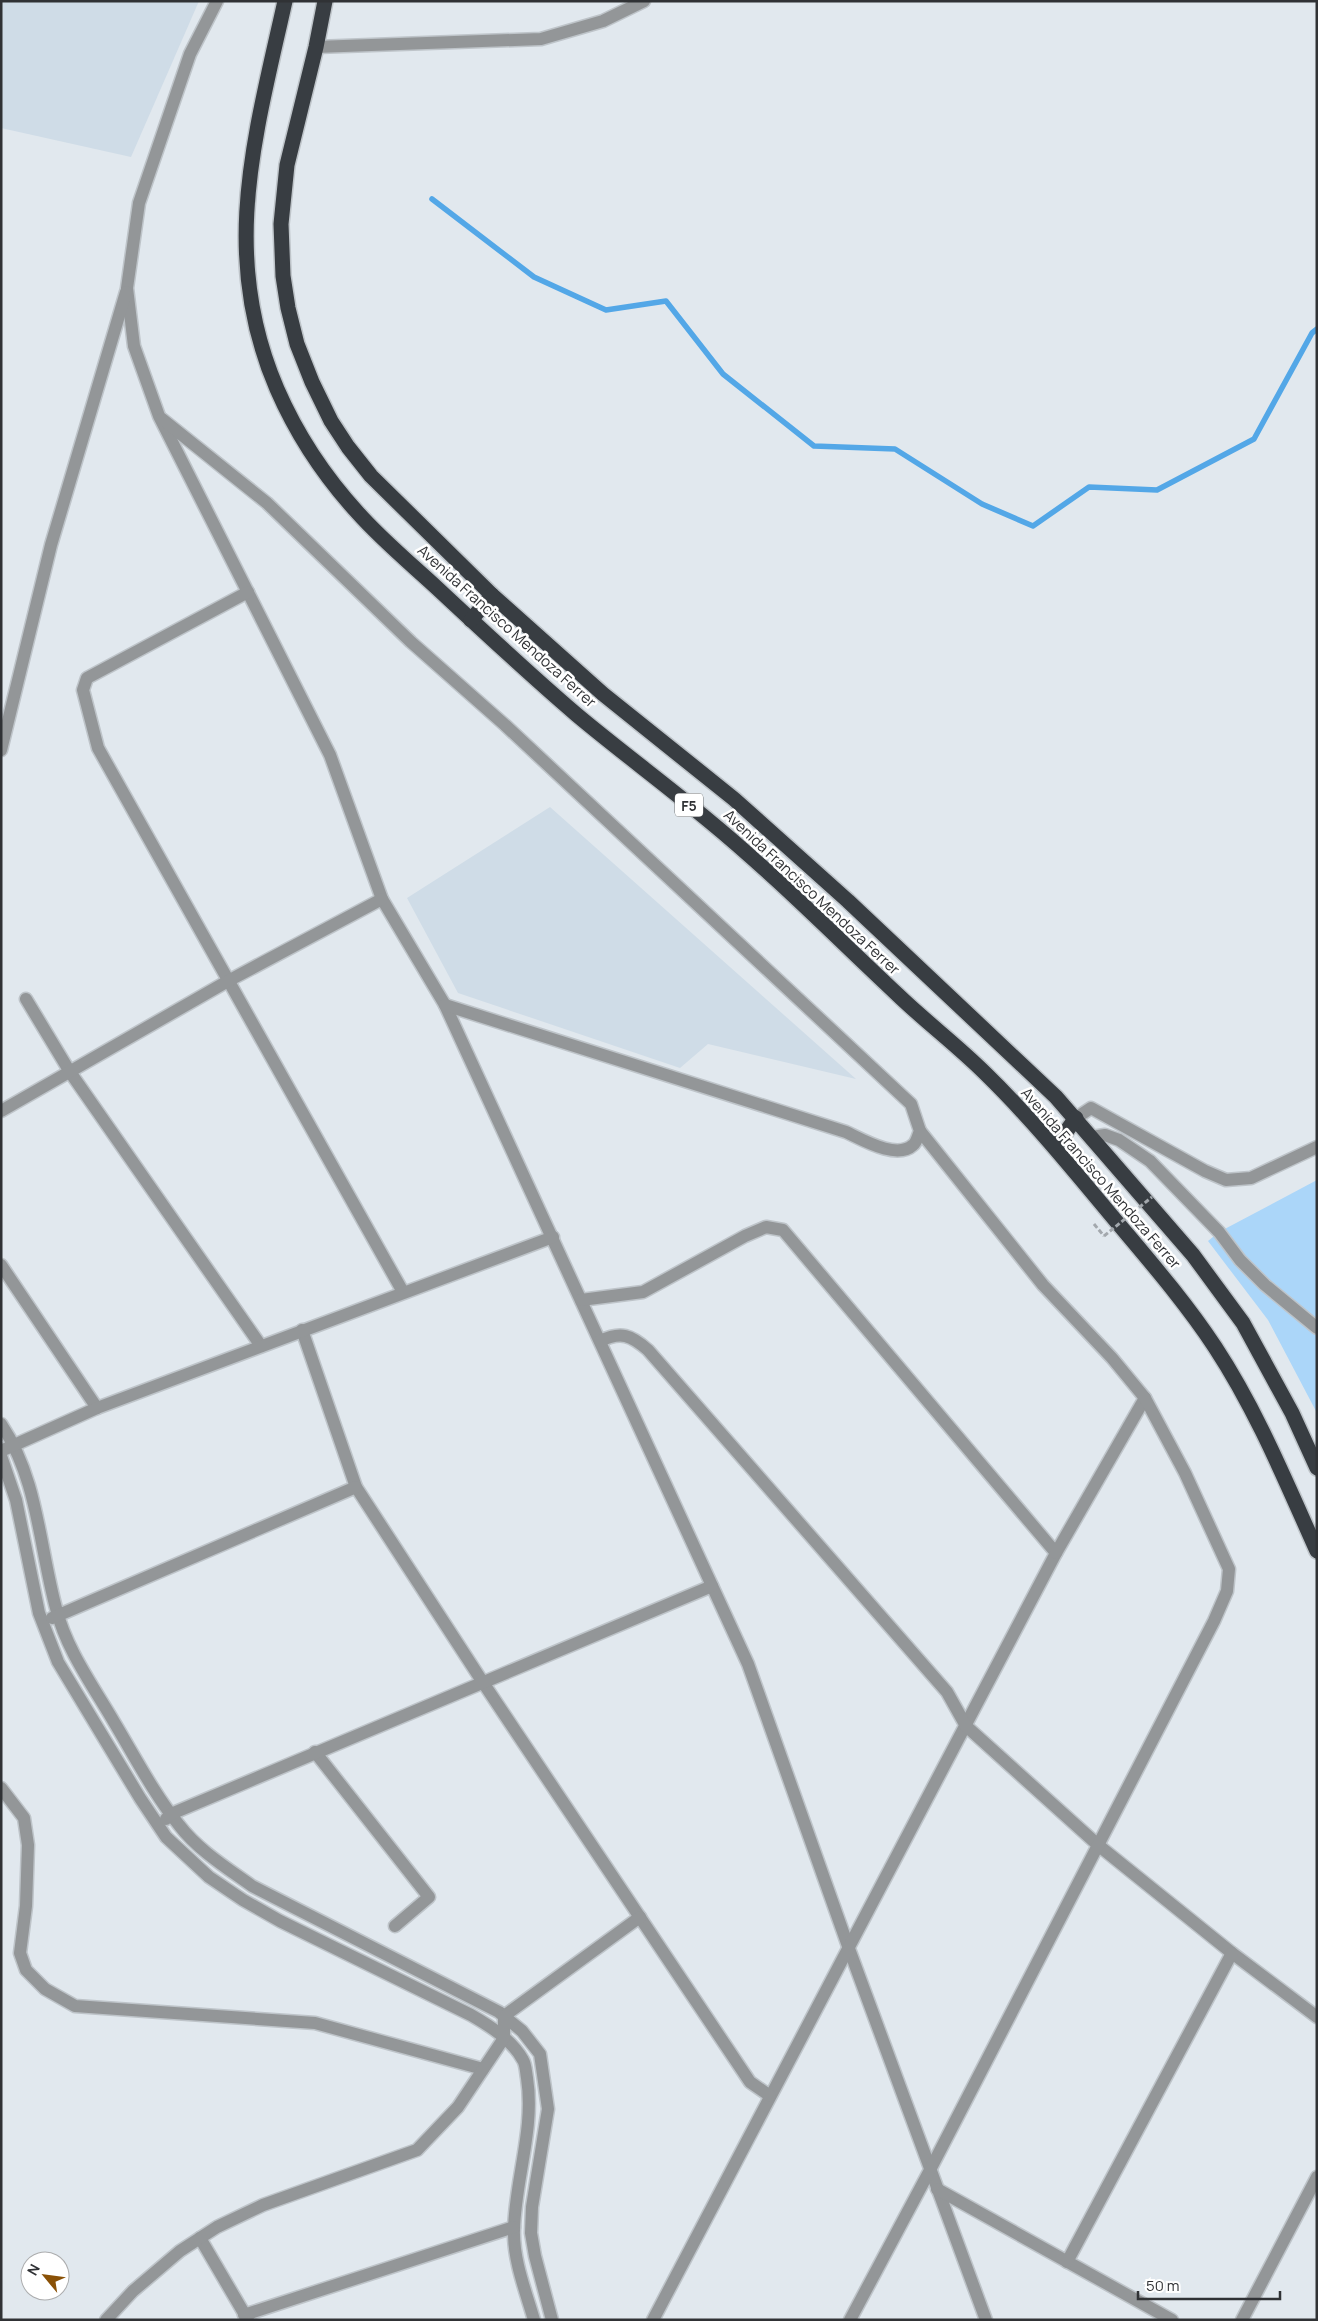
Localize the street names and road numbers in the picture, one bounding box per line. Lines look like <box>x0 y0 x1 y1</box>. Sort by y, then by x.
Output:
street label: Avenida Francisco Mendoza Ferrer <box>413 540 601 712</box>
road number: F5 <box>675 794 703 816</box>
street label: Avenida Francisco Mendoza Ferrer <box>719 805 905 980</box>
street label: Avenida Francisco Mendoza Ferrer <box>1016 1083 1186 1274</box>

